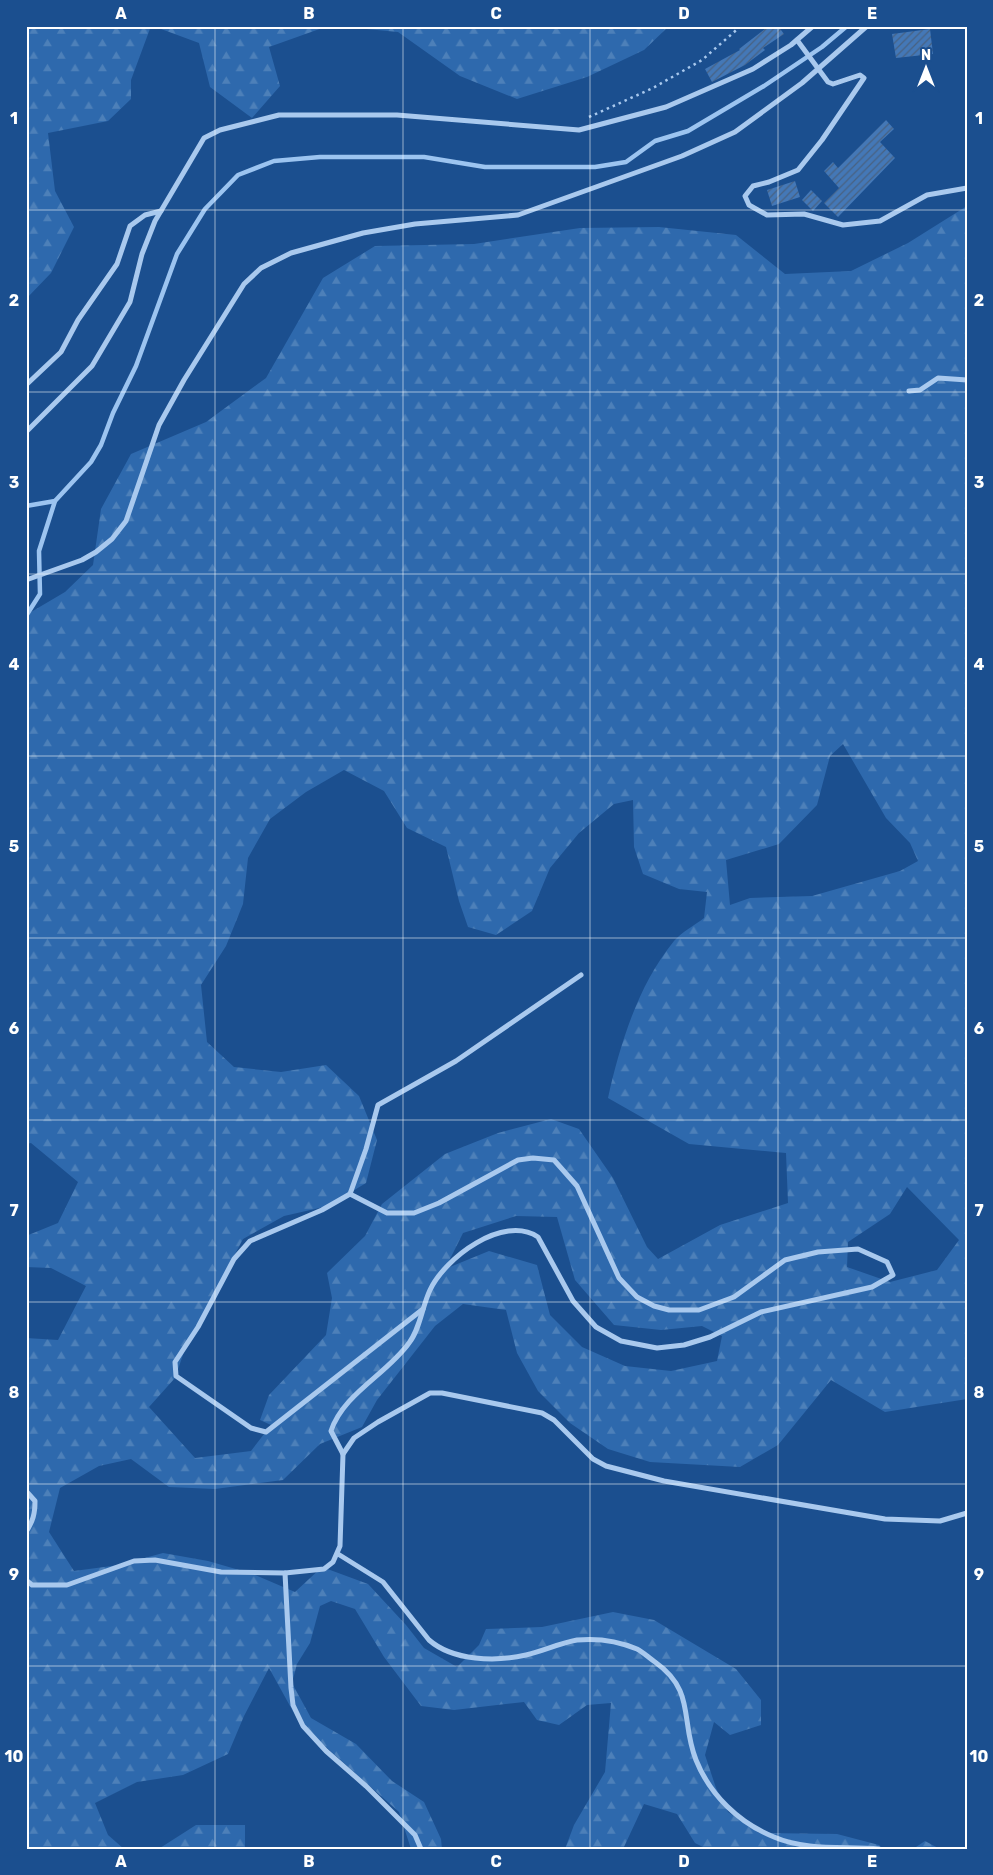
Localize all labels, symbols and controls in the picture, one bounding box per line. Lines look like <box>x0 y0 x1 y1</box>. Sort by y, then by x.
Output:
text: A <box>115 4 127 23</box>
text: B <box>303 4 315 23</box>
text: C <box>490 4 502 23</box>
text: D <box>678 4 690 23</box>
text: E <box>867 4 877 23</box>
north arrow <box>900 42 950 92</box>
text: N <box>921 47 931 64</box>
text: 1 <box>10 109 18 128</box>
text: 1 <box>975 109 983 128</box>
text: 2 <box>9 291 19 310</box>
text: 2 <box>974 291 984 310</box>
text: 3 <box>9 473 19 492</box>
text: 3 <box>974 473 984 492</box>
text: 4 <box>9 655 20 674</box>
text: 4 <box>974 655 985 674</box>
text: 5 <box>9 837 19 856</box>
text: 5 <box>974 837 984 856</box>
text: 6 <box>9 1019 19 1038</box>
text: 6 <box>974 1019 984 1038</box>
text: 7 <box>9 1201 19 1220</box>
text: 7 <box>974 1201 984 1220</box>
text: 8 <box>9 1383 20 1402</box>
text: 8 <box>974 1383 985 1402</box>
text: 9 <box>9 1565 19 1584</box>
text: 9 <box>974 1565 984 1584</box>
text: 10 <box>5 1747 24 1766</box>
text: 10 <box>970 1747 989 1766</box>
text: A <box>115 1852 127 1871</box>
text: B <box>303 1852 315 1871</box>
text: C <box>490 1852 502 1871</box>
text: D <box>678 1852 690 1871</box>
text: E <box>867 1852 877 1871</box>

